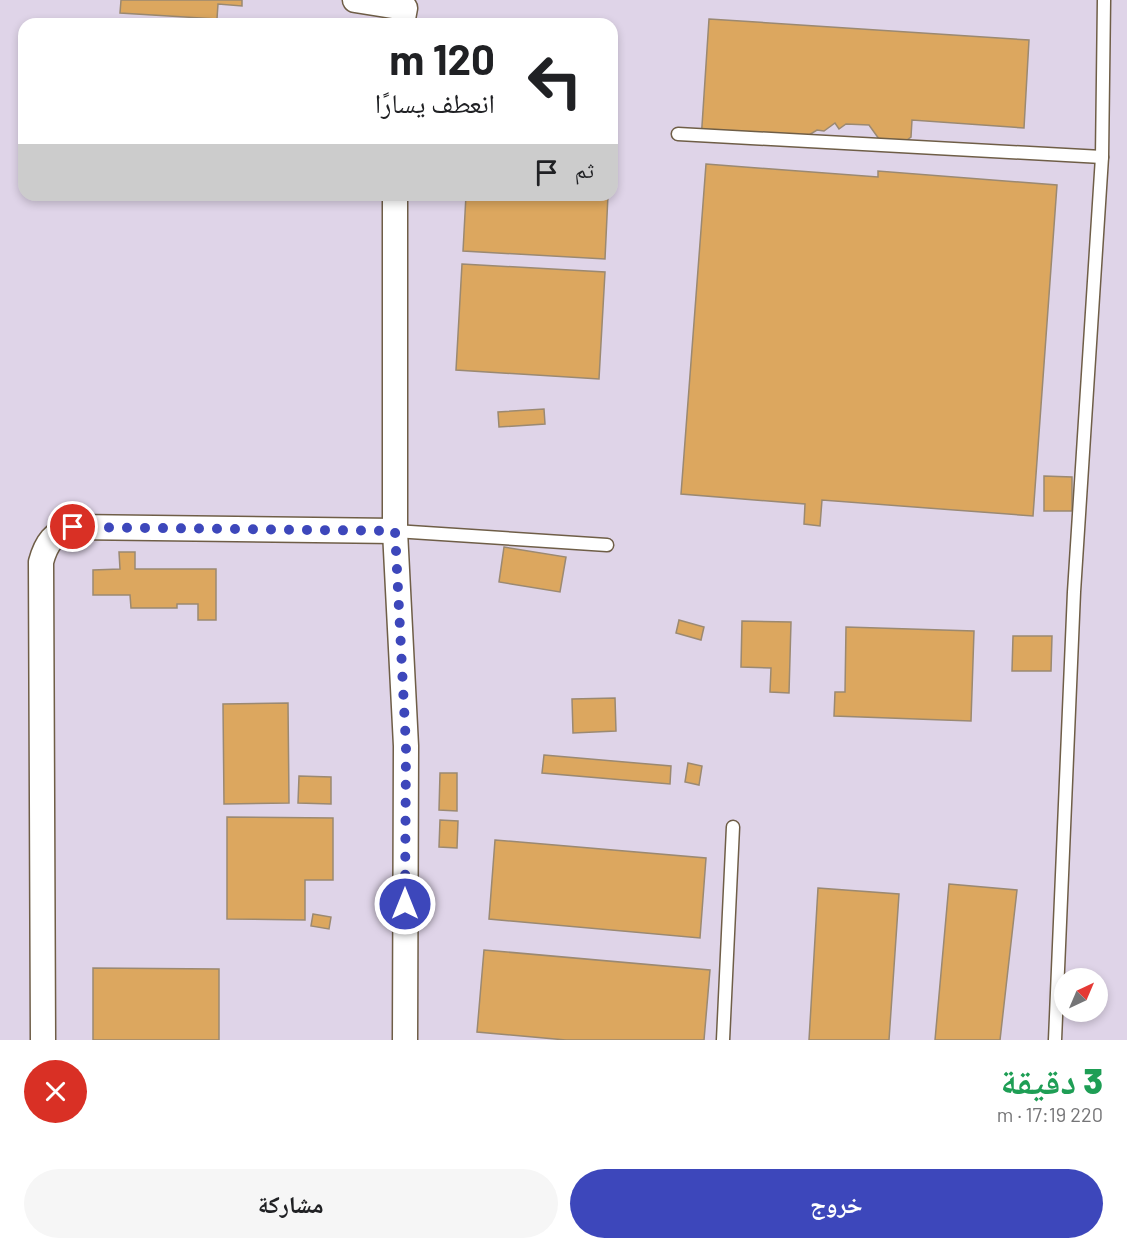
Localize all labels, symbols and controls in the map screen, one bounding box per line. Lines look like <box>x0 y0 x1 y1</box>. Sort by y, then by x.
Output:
text: 120 m <box>389 33 495 83</box>
icon: left <box>516 42 594 120</box>
text: انعطف يسارًا <box>375 86 495 118</box>
icon: arrive <box>530 156 563 189</box>
text: ثم <box>575 156 594 182</box>
pin <box>47 501 98 552</box>
icon: arrive <box>56 510 89 543</box>
position arrow <box>373 872 437 936</box>
north arrow <box>1054 968 1108 1022</box>
map controls <box>1054 968 1108 1022</box>
text: 3 دقيقة <box>1000 1058 1103 1101</box>
button: close <box>24 1060 87 1123</box>
text: 220 m · 17:19 <box>997 1102 1103 1126</box>
button: مشاركة <box>24 1169 558 1238</box>
button: خروج <box>570 1169 1103 1238</box>

